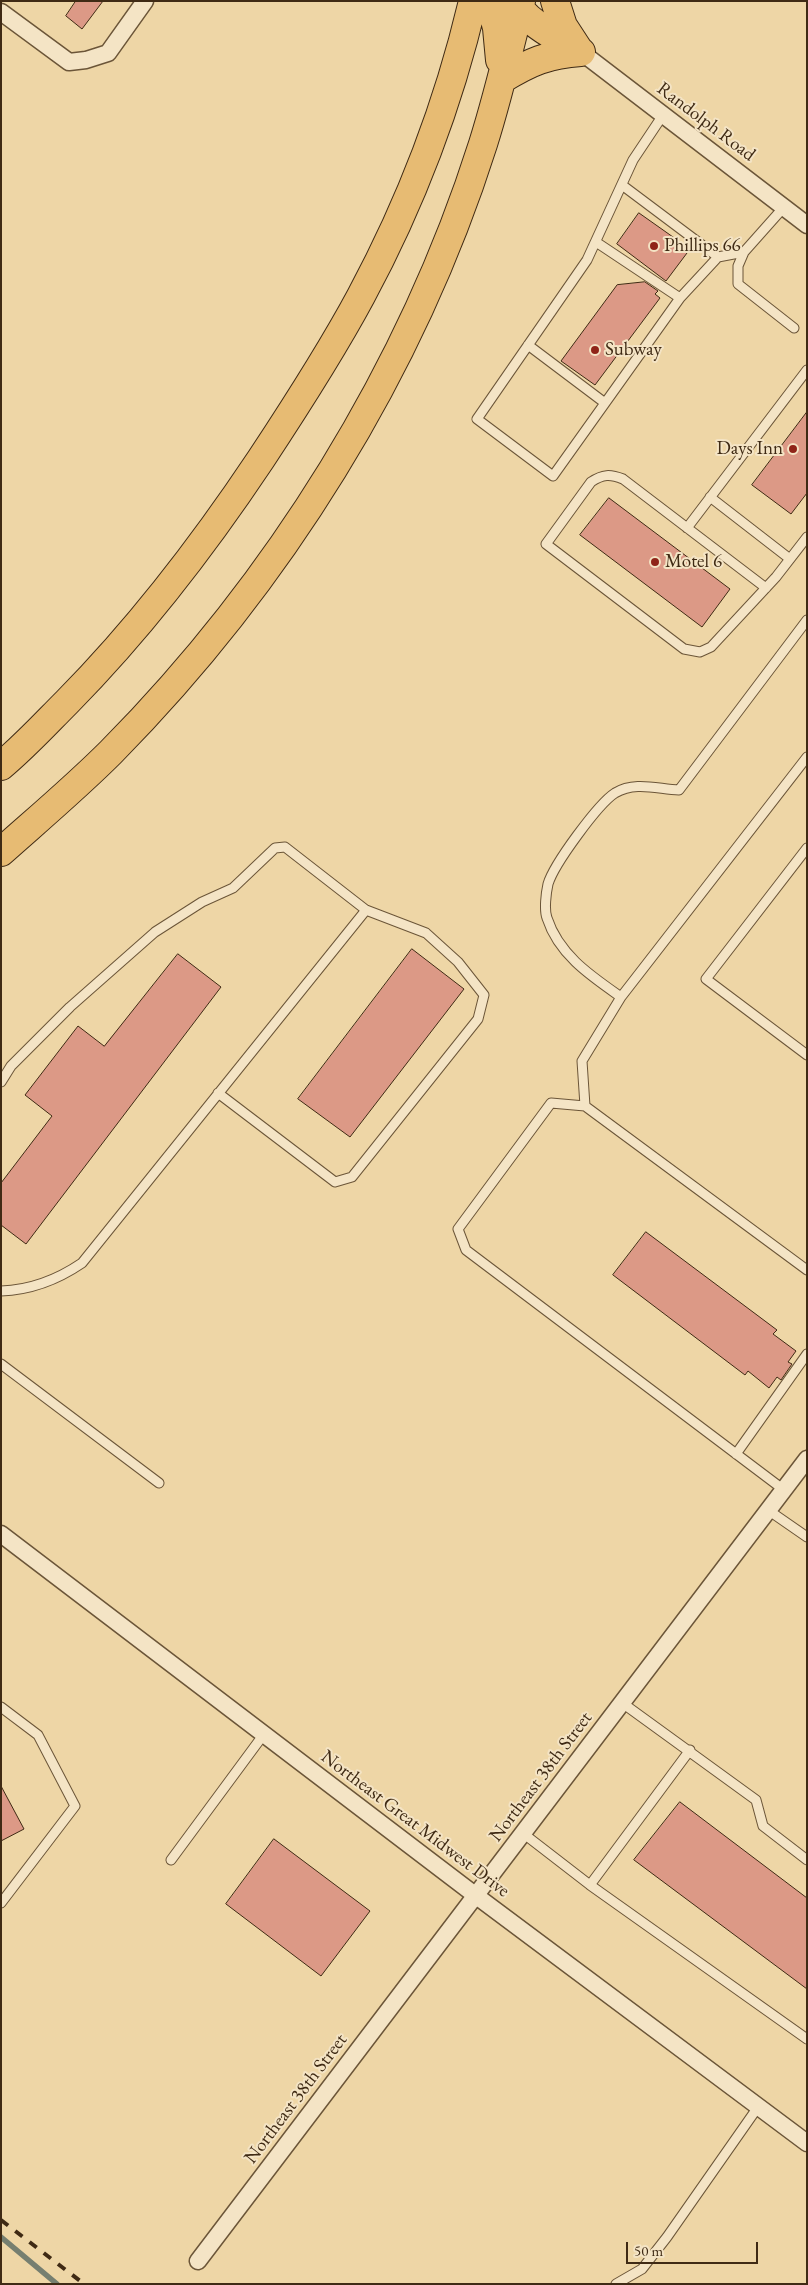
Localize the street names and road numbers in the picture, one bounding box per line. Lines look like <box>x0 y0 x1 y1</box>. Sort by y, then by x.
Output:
street label: Randolph Road <box>652 78 760 166</box>
street label: Northeast 38th Street <box>485 1707 597 1847</box>
street label: Northeast Great Midwest Drive <box>316 1746 514 1902</box>
street label: Northeast 38th Street <box>240 2029 352 2169</box>

